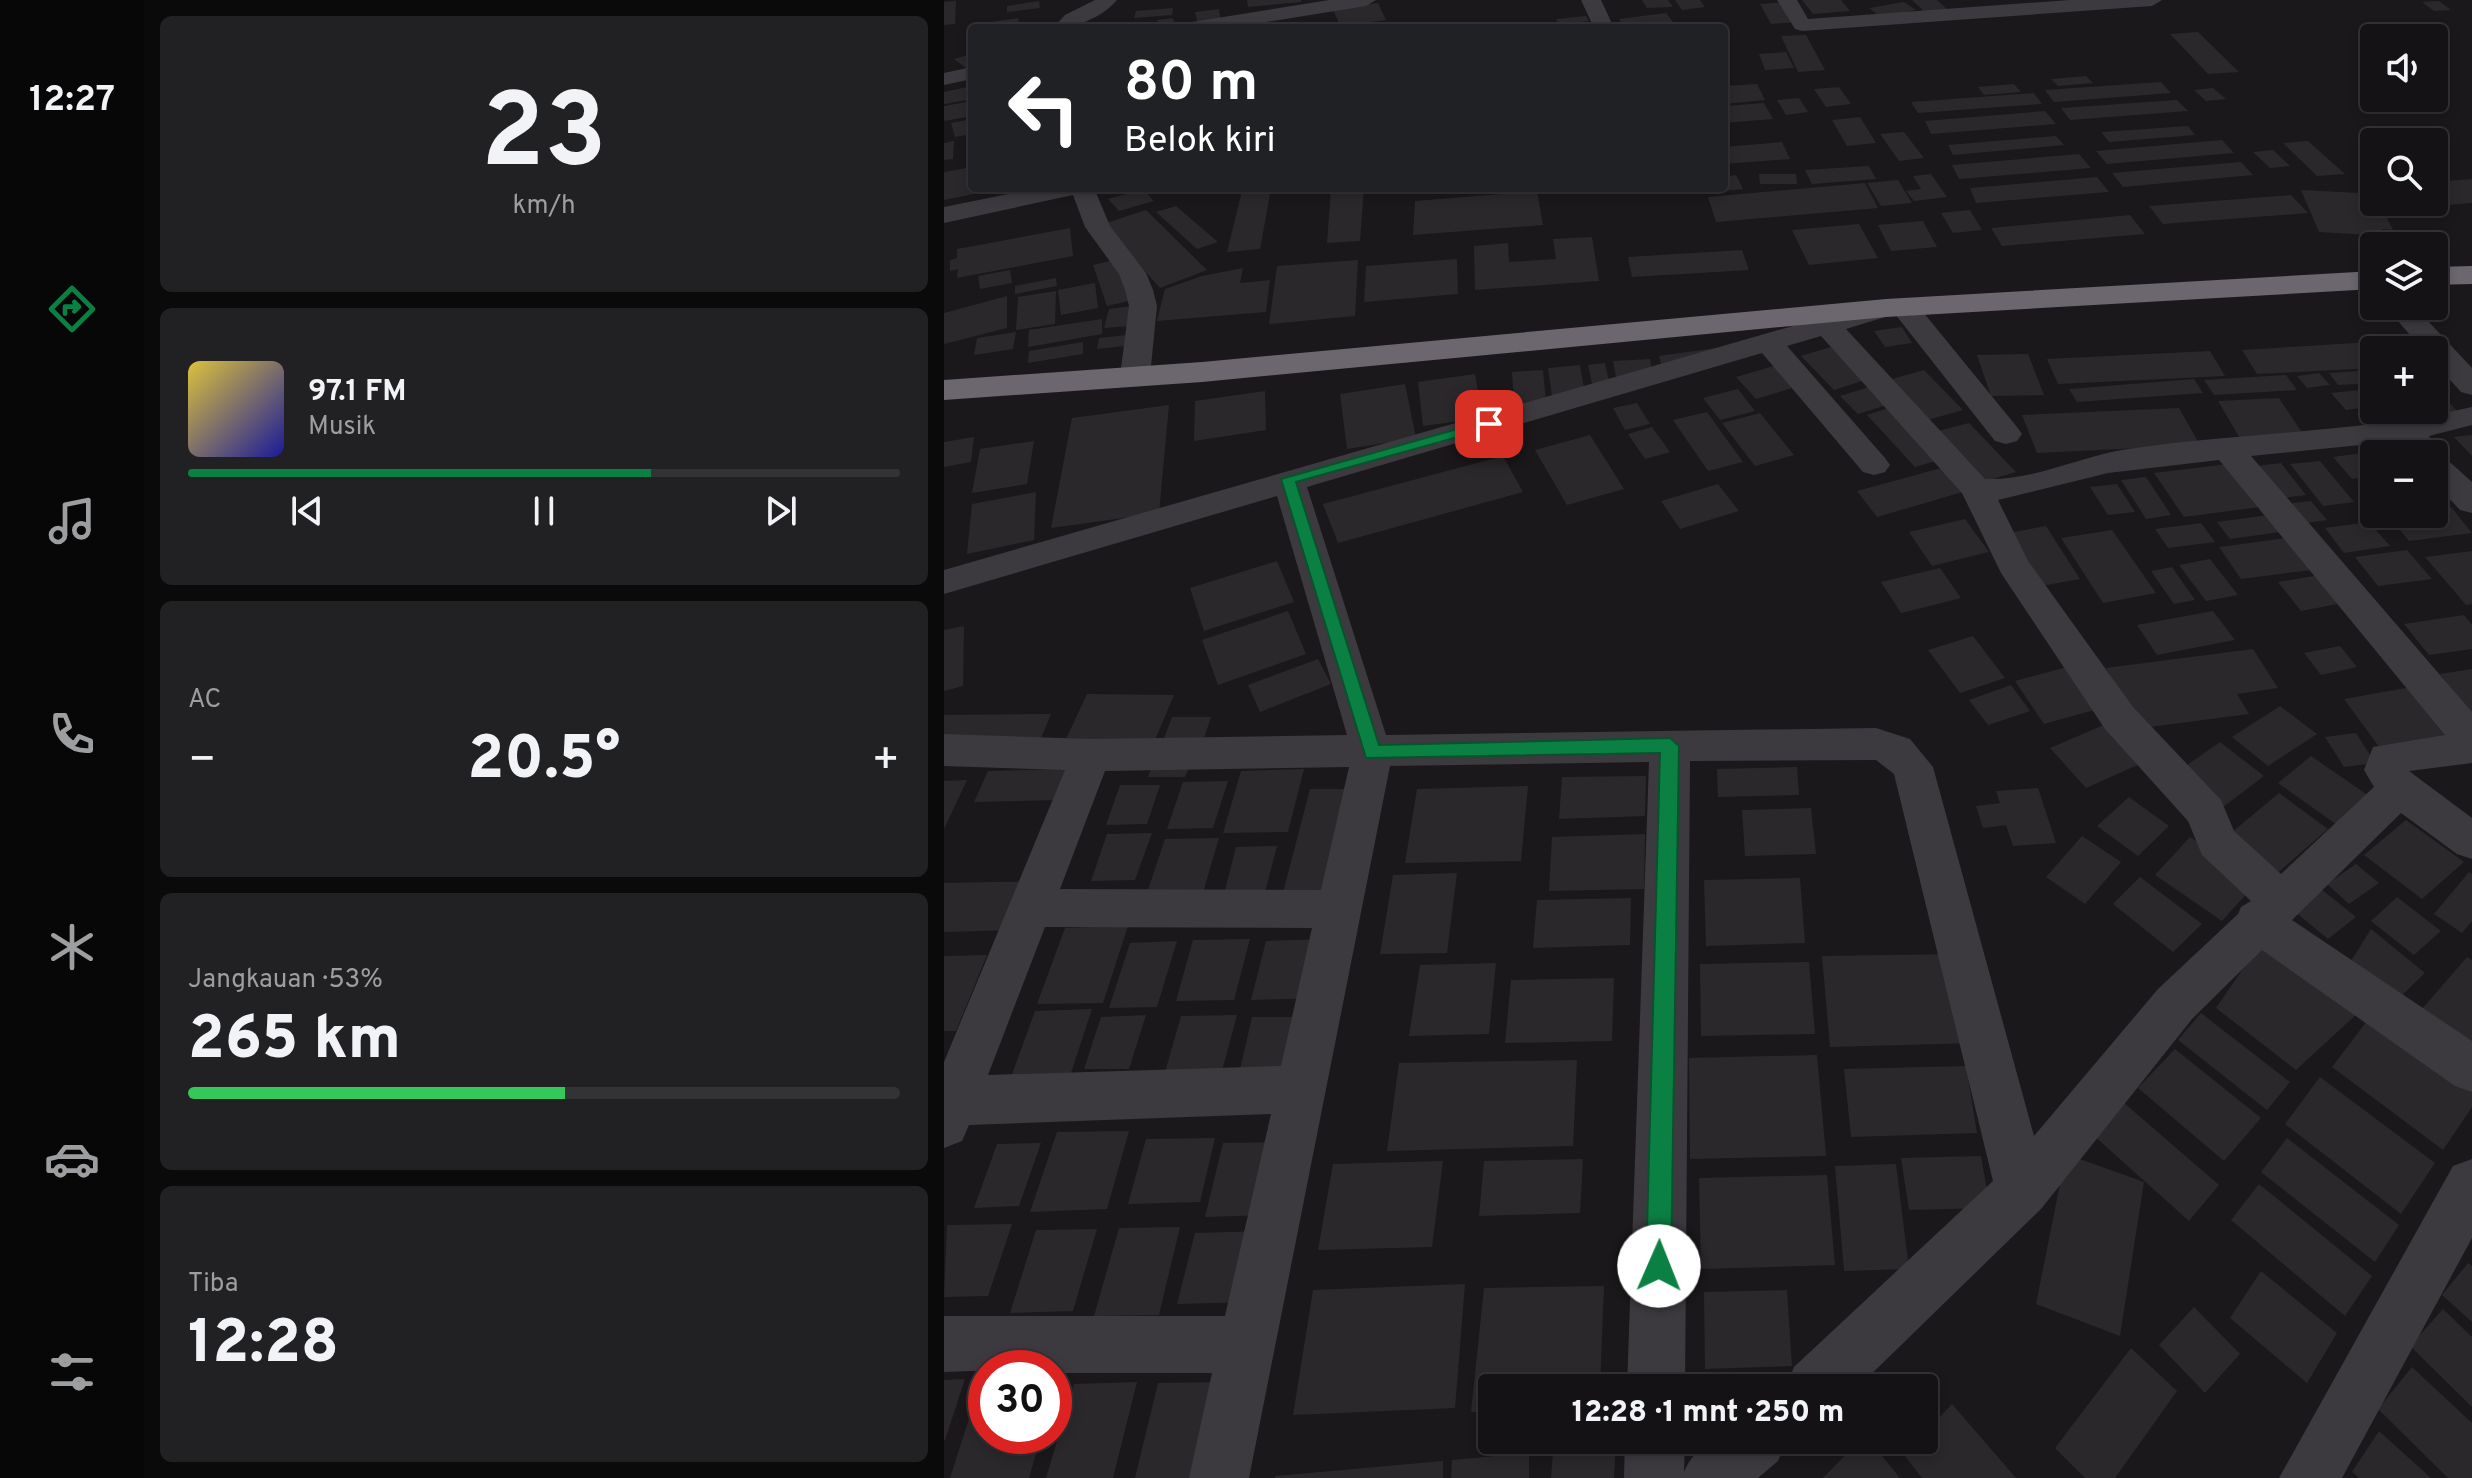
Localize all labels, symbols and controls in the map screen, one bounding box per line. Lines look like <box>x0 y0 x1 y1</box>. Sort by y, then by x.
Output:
map controls <box>2360 24 2448 528</box>
button: sound <box>2360 24 2448 112</box>
text: 80 m <box>1124 50 1258 120</box>
icon: left <box>992 56 1096 160</box>
text: 23 <box>481 72 607 204</box>
text: 12:27 <box>29 78 115 124</box>
text: Belok kiri <box>1124 119 1276 165</box>
button: search <box>2360 128 2448 216</box>
text: km/h <box>512 190 576 223</box>
button: layers <box>2360 232 2448 320</box>
icon: directions <box>44 281 100 337</box>
button: + <box>2360 336 2448 424</box>
text: 97.1 FM <box>308 374 407 411</box>
pin <box>1455 390 1523 458</box>
icon: arrive <box>1467 402 1511 446</box>
text: Musik <box>308 411 376 444</box>
button: − <box>2360 440 2448 528</box>
icon: previous <box>285 489 329 533</box>
icon: pause <box>522 489 566 533</box>
icon: next <box>759 489 803 533</box>
icon: music <box>44 493 100 549</box>
text: AC <box>188 684 221 717</box>
icon: phone <box>44 706 100 762</box>
text: 20.5° <box>468 724 620 800</box>
text: − <box>188 734 216 790</box>
text: + <box>872 734 900 790</box>
icon: climate <box>44 919 100 975</box>
text: Jangkauan · 53% <box>188 964 383 997</box>
text: 265 km <box>188 1004 401 1080</box>
icon: car <box>44 1131 100 1187</box>
position arrow <box>1617 1224 1701 1308</box>
text: Tiba <box>188 1268 238 1301</box>
text: 12:28 <box>188 1308 339 1384</box>
icon: filters <box>44 1344 100 1400</box>
speed limit sign: 30 <box>968 1350 1072 1454</box>
text: 12:28 · 1 mnt · 250 m <box>1572 1395 1844 1432</box>

